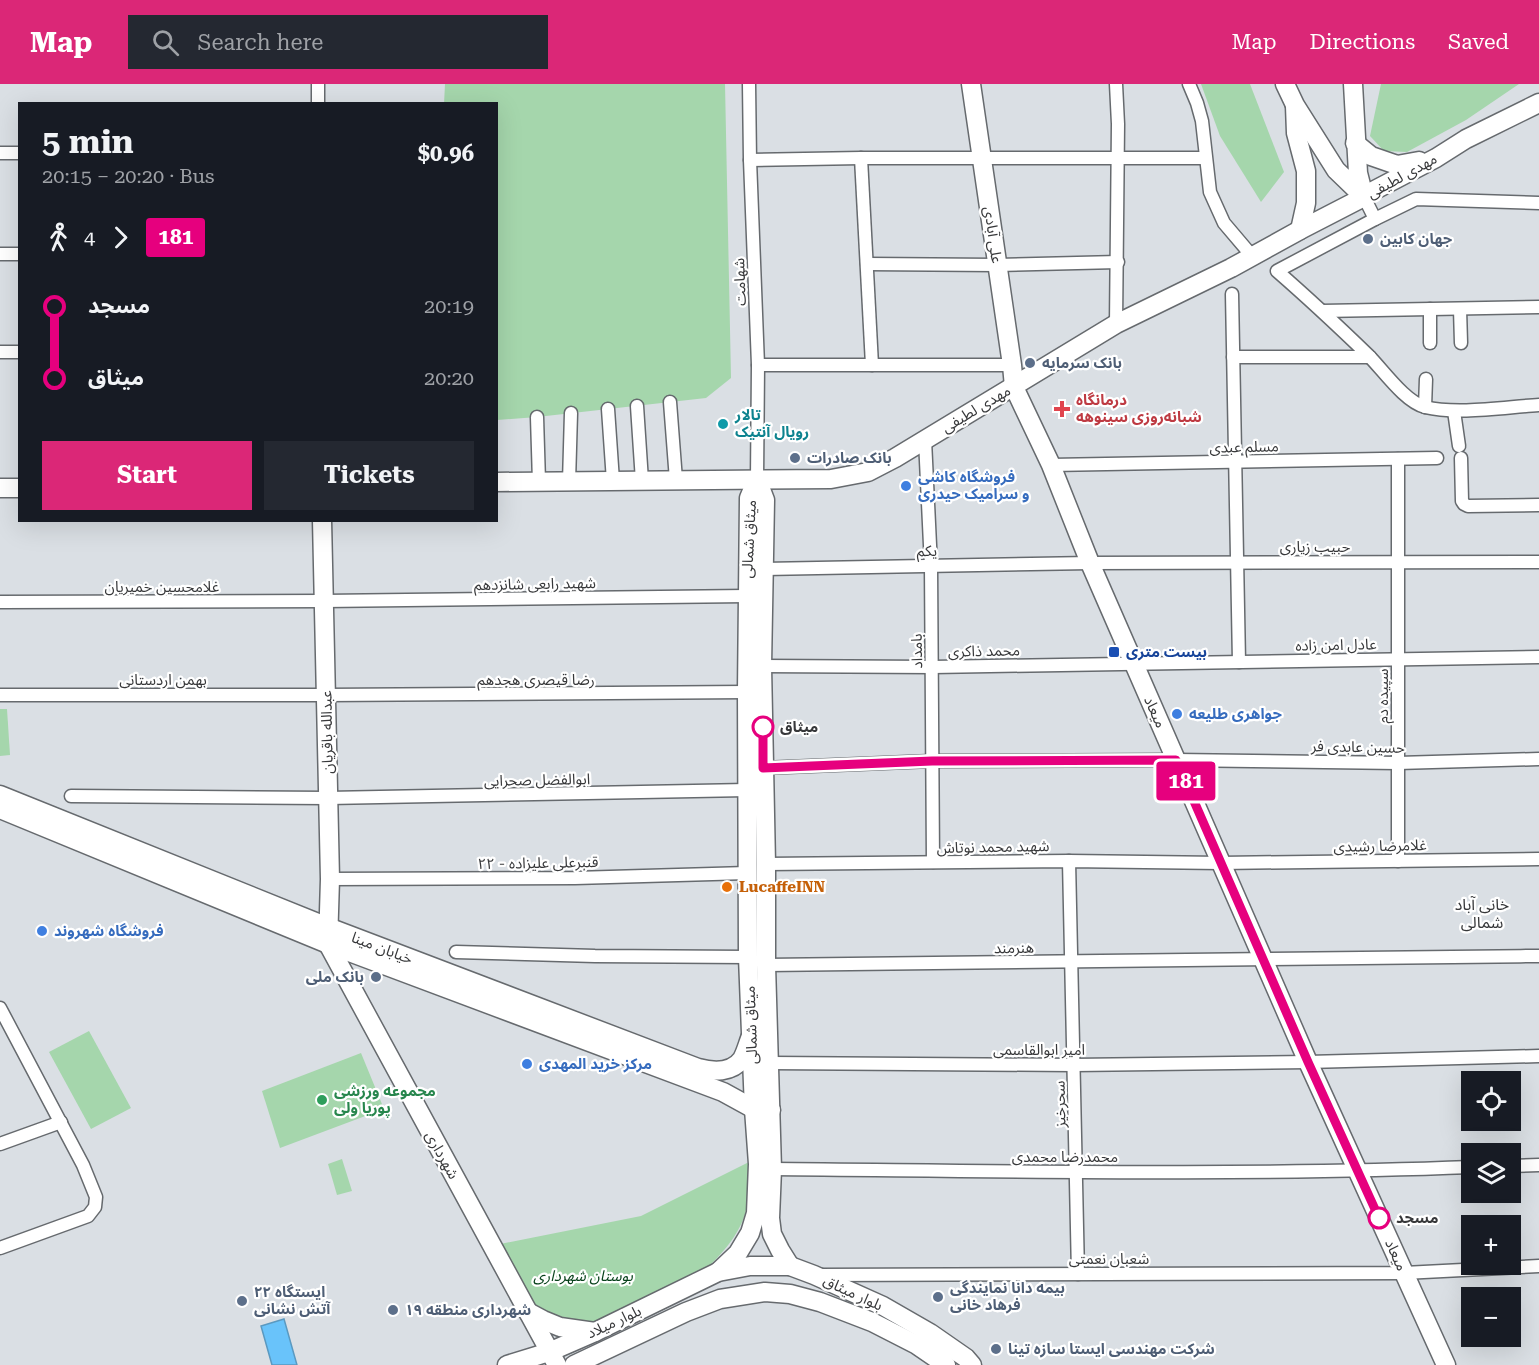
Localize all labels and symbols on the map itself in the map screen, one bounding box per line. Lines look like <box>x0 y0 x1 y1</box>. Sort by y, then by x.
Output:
street label: مهدی لطیفی <box>1364 149 1440 203</box>
street label: علی آبادی <box>980 205 1006 265</box>
place label: جهان کابین <box>1380 230 1453 248</box>
marker: جهان کابین <box>1361 232 1375 246</box>
street label: شهامت <box>730 257 750 306</box>
place label: بانک سرمایه <box>1042 354 1122 372</box>
marker: بانک سرمایه <box>1023 356 1037 370</box>
street label: مهدی لطیفی <box>938 381 1014 437</box>
place label: درمانگاه شبانه‌روزی سینوهه <box>1076 391 1202 426</box>
marker: درمانگاه شبانه‌روزی سینوهه <box>1053 400 1071 418</box>
place label: تالار رویال آنتیک <box>734 406 809 441</box>
marker: تالار رویال آنتیک <box>716 417 730 431</box>
street label: مسلم عبدی <box>1209 437 1279 459</box>
place label: بانک صادرات <box>807 449 892 467</box>
marker: بانک صادرات <box>788 451 802 465</box>
place label: فروشگاه کاشی و سرامیک حیدری <box>918 468 1030 503</box>
marker: فروشگاه کاشی و سرامیک حیدری <box>899 479 913 493</box>
street label: میثاق شمالی <box>738 499 760 579</box>
street label: حبیب زیاری <box>1280 538 1350 556</box>
street label: یکم <box>917 542 937 562</box>
street label: شهید رابعی شانزدهم <box>474 574 596 596</box>
street label: غلامحسین خمیریان <box>105 578 220 596</box>
street label: بامداد <box>908 633 926 669</box>
street label: عادل امن زاده <box>1295 635 1377 655</box>
street label: محمد ذاکری <box>948 641 1020 661</box>
place label: بیست متری <box>1126 643 1207 661</box>
marker: بیست متری <box>1107 645 1121 659</box>
street label: سپیده دم <box>1374 668 1394 724</box>
street label: بهمن اردستانی <box>119 671 207 689</box>
street label: رضا قیصری هجدهم <box>477 671 595 691</box>
street label: عبدالله باقریان <box>317 690 337 774</box>
street label: میعاد <box>1140 693 1170 731</box>
place label: جواهری طلیعه <box>1189 705 1282 723</box>
marker: جواهری طلیعه <box>1170 707 1184 721</box>
marker: میثاق <box>752 716 774 738</box>
place label: میثاق <box>780 718 818 736</box>
street label: حسین عابدی‌ فر <box>1310 737 1405 757</box>
line badge: 181 <box>1152 762 1220 800</box>
street label: ابوالفضل صحرایی <box>484 770 590 790</box>
street label: غلامرضا رشیدی <box>1333 836 1427 856</box>
street label: شهید محمد نوتاش <box>936 837 1050 857</box>
street label: قنبرعلی علیزاده - ۲۲ <box>477 853 599 873</box>
place label: LucaffeINN <box>739 878 826 896</box>
marker: LucaffeINN <box>720 880 734 894</box>
district label: خانی آباد شمالی <box>1455 895 1509 932</box>
place label: فروشگاه شهروند <box>54 922 164 940</box>
marker: فروشگاه شهروند <box>35 924 49 938</box>
street label: خیابان مینا <box>349 928 415 968</box>
street label: هنرمند <box>994 939 1034 957</box>
place label: بانک ملی <box>306 968 364 986</box>
marker: بانک ملی <box>369 970 383 984</box>
street label: میثاق شمالی <box>741 985 761 1065</box>
street label: امیر ابوالقاسمی <box>993 1041 1085 1059</box>
place label: مرکز خرید المهدی <box>539 1055 652 1073</box>
marker: مرکز خرید المهدی <box>520 1057 534 1071</box>
street label: سحرخیز <box>1051 1080 1069 1129</box>
place label: مجموعه ورزشی پوریا ولی <box>334 1082 436 1118</box>
marker: مجموعه ورزشی پوریا ولی <box>315 1093 329 1107</box>
street label: شهرداری <box>421 1128 463 1183</box>
street label: محمدرضا محمدی <box>1012 1148 1118 1166</box>
marker: مسجد <box>1368 1207 1390 1229</box>
place label: مسجد <box>1396 1209 1438 1227</box>
street label: میعاد <box>1381 1236 1411 1274</box>
street label: شعبان نعمتی <box>1069 1250 1149 1268</box>
park label: بوستان شهرداری <box>533 1267 634 1285</box>
street label: بلوار میثاق <box>820 1271 886 1315</box>
place label: بیمه دانا نمایندگی فرهاد خانی <box>950 1279 1065 1314</box>
place label: ایستگاه ۲۲ آتش نشانی <box>254 1283 332 1318</box>
marker: بیمه دانا نمایندگی فرهاد خانی <box>931 1290 945 1304</box>
marker: ایستگاه ۲۲ آتش نشانی <box>235 1294 249 1308</box>
place label: شهرداری منطقه ۱۹ <box>405 1301 531 1319</box>
street label: بلوار میلاد <box>584 1302 644 1342</box>
marker: شهرداری منطقه ۱۹ <box>386 1303 400 1317</box>
place label: شرکت مهندسی ایستا سازه تینا <box>1008 1340 1215 1358</box>
marker: شرکت مهندسی ایستا سازه تینا <box>989 1342 1003 1356</box>

